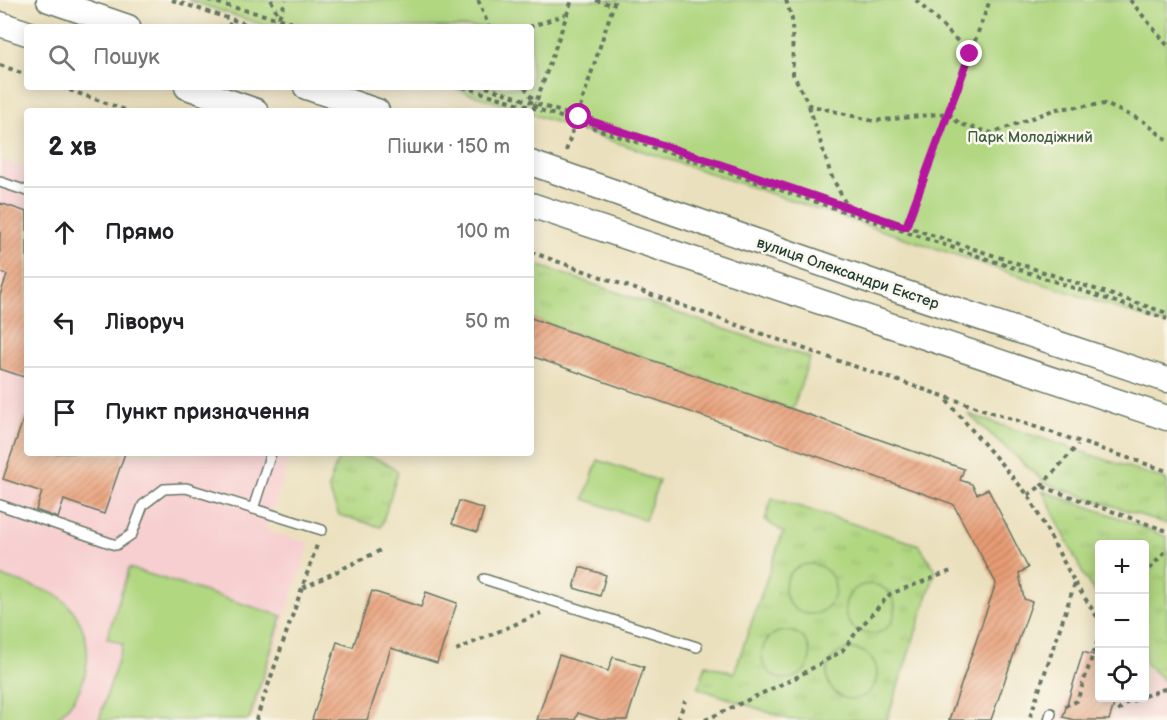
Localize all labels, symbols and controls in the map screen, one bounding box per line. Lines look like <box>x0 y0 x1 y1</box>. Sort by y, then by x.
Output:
search box <box>24 24 534 90</box>
route end <box>956 40 982 66</box>
icon: search <box>45 41 78 74</box>
text: Пошук <box>93 44 160 71</box>
route start <box>565 103 591 129</box>
park label: Парк Молодіжний <box>967 128 1093 147</box>
text: 2 хв <box>48 132 97 163</box>
text: Пішки · 150 m <box>387 135 510 159</box>
icon: ahead <box>48 216 81 249</box>
text: Прямо <box>105 219 174 246</box>
text: 100 m <box>457 220 510 244</box>
street label: вулиця Олександри Екстер <box>754 233 942 314</box>
icon: left <box>48 306 81 339</box>
text: Ліворуч <box>105 309 185 336</box>
text: 50 m <box>465 310 510 334</box>
icon: arrive <box>48 396 81 429</box>
text: Пункт призначення <box>105 399 310 426</box>
map controls <box>1095 540 1149 702</box>
button: + <box>1095 540 1149 594</box>
button: − <box>1095 594 1149 648</box>
button: locate <box>1095 648 1149 702</box>

